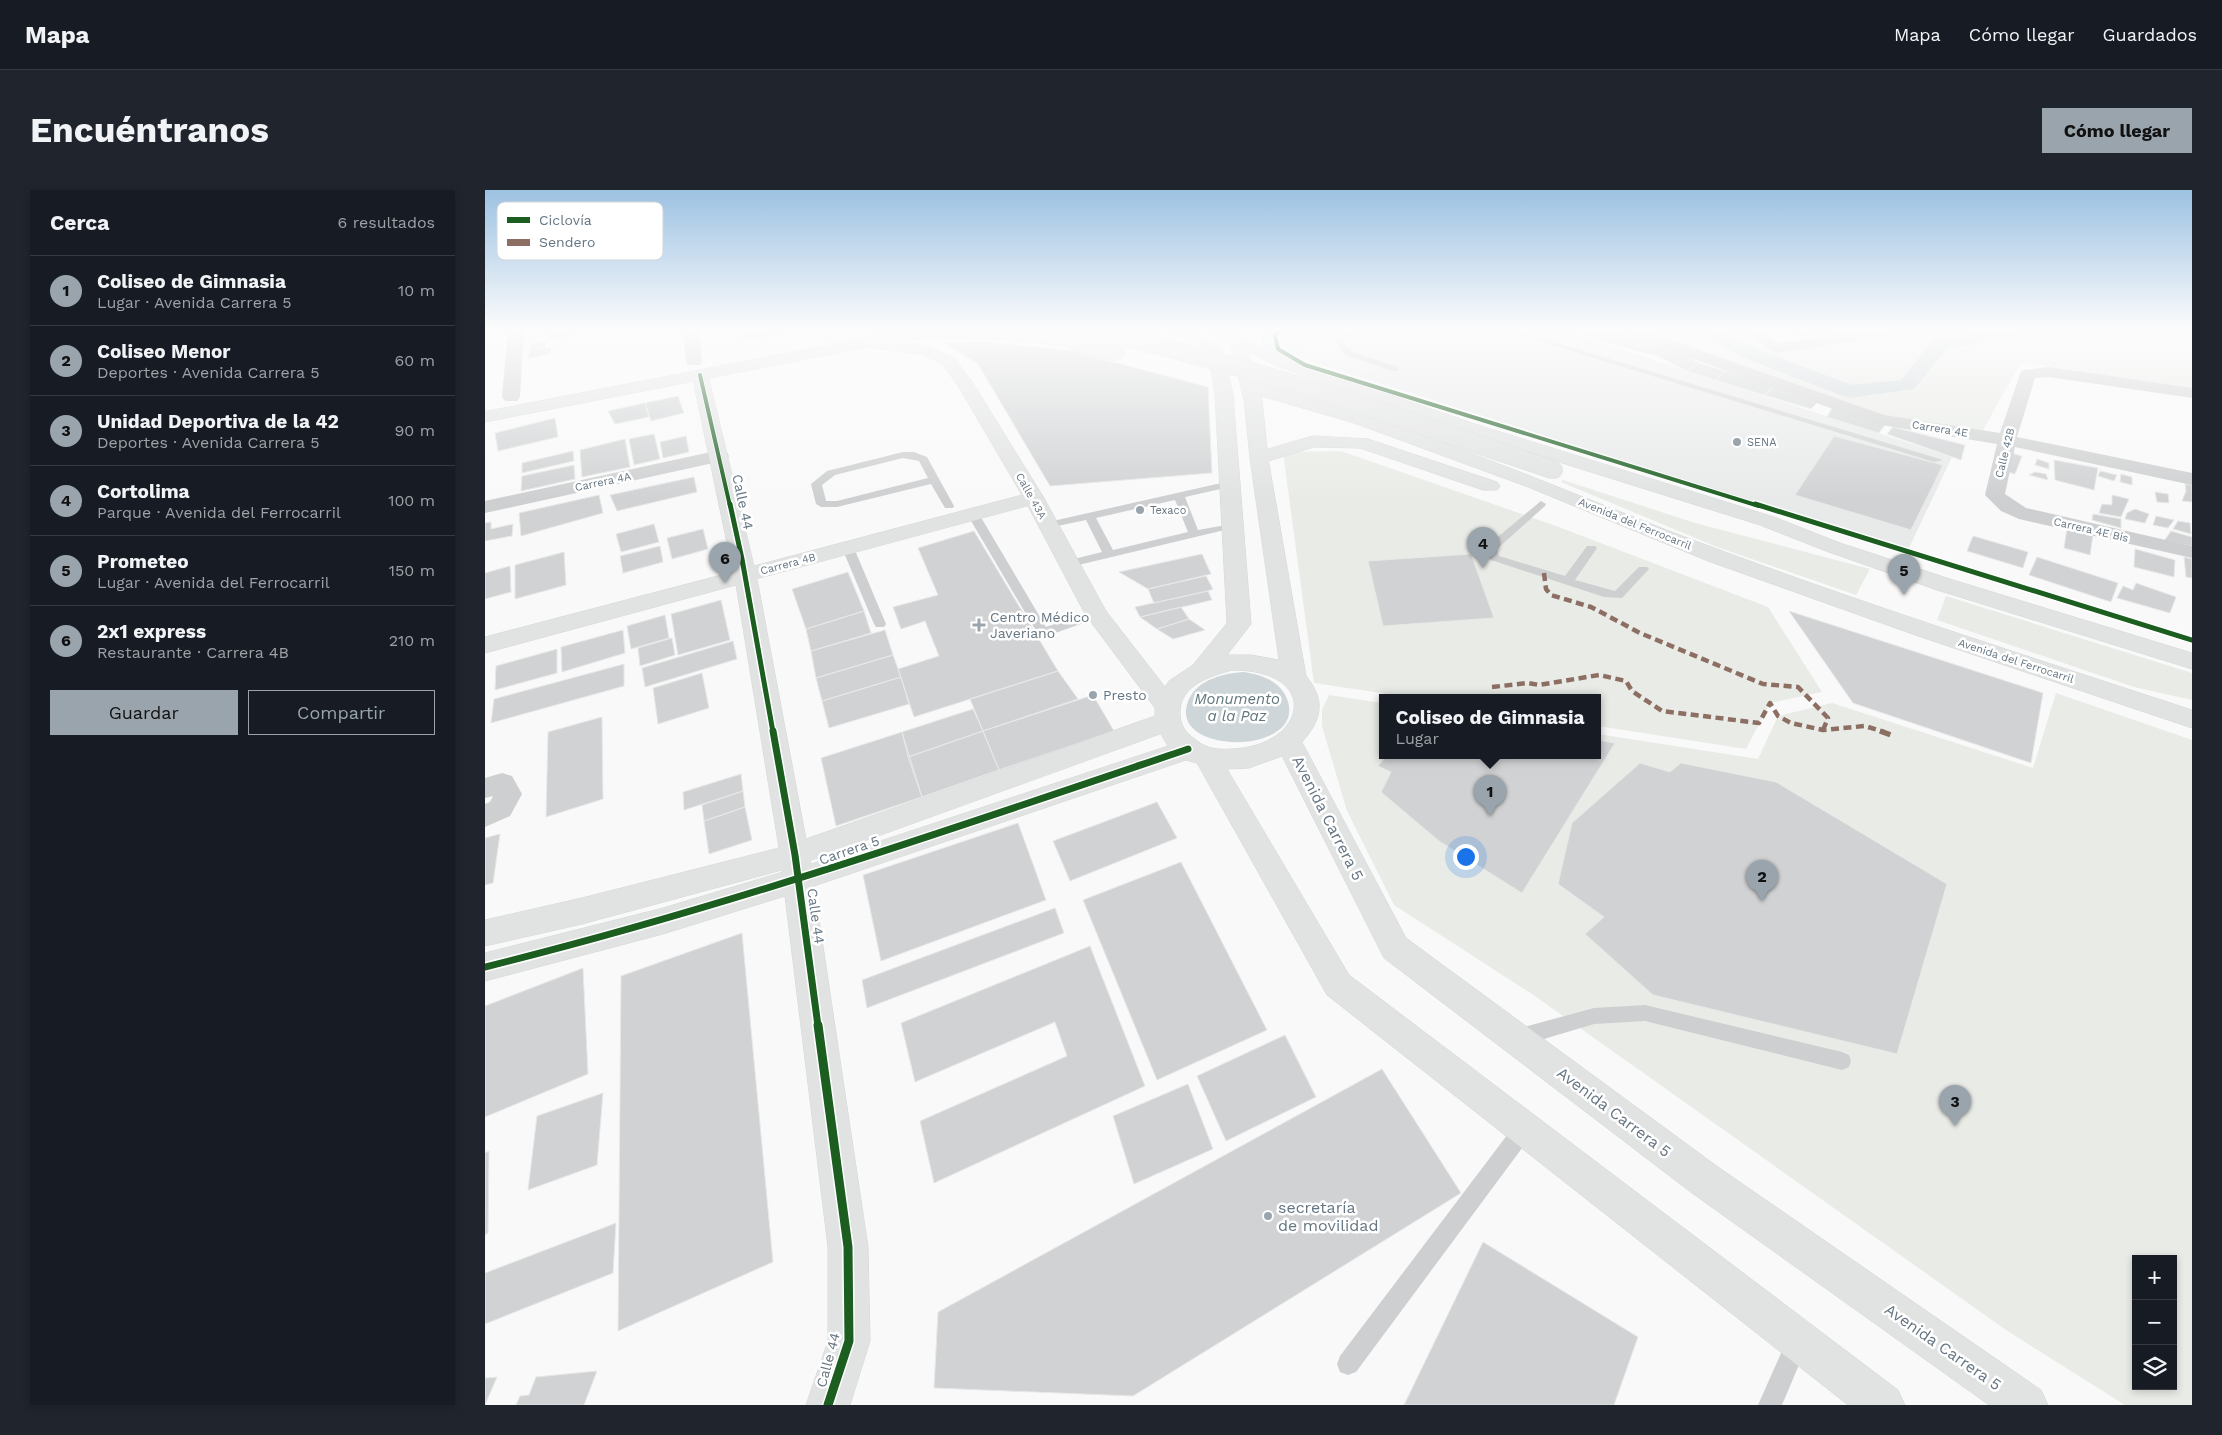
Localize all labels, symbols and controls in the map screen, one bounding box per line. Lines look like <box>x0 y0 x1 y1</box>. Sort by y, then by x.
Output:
text: Mapa <box>25 21 90 49</box>
text: Mapa <box>1894 24 1941 45</box>
text: Cómo llegar <box>1969 24 2075 45</box>
text: Guardados <box>2103 24 2197 45</box>
button: Cómo llegar <box>2042 108 2192 153</box>
text: Encuéntranos <box>30 109 269 151</box>
legend <box>497 202 663 260</box>
text: Cerca <box>50 210 109 235</box>
text: Ciclovía <box>539 212 592 228</box>
text: 6 resultados <box>338 213 435 232</box>
text: Sendero <box>539 234 595 250</box>
text: Coliseo de Gimnasia <box>97 270 286 293</box>
text: 1 <box>63 281 69 300</box>
text: 10 m <box>398 281 435 300</box>
text: Lugar · Avenida Carrera 5 <box>97 293 292 312</box>
text: Coliseo Menor <box>97 340 231 363</box>
text: 2 <box>61 351 71 370</box>
text: 60 m <box>395 351 435 370</box>
text: Deportes · Avenida Carrera 5 <box>97 363 319 382</box>
text: Unidad Deportiva de la 42 <box>97 410 339 433</box>
street label: Carrera 4E <box>1911 418 1969 440</box>
text: 3 <box>61 421 71 440</box>
text: 90 m <box>394 421 435 440</box>
street label: Calle 42B <box>1993 427 2017 479</box>
text: Deportes · Avenida Carrera 5 <box>97 433 319 452</box>
marker: SENA <box>1731 436 1743 448</box>
place label: SENA <box>1747 436 1776 449</box>
street label: Carrera 4A <box>574 470 632 494</box>
street label: Calle 43A <box>1013 471 1049 521</box>
street label: Calle 44 <box>729 473 757 531</box>
text: Cortolima <box>97 480 190 503</box>
text: 4 <box>61 491 71 510</box>
text: 100 m <box>388 491 435 510</box>
street label: Avenida del Ferrocarril <box>1577 495 1694 553</box>
text: Parque · Avenida del Ferrocarril <box>97 503 341 522</box>
marker: Texaco <box>1134 504 1146 516</box>
place label: Texaco <box>1150 504 1186 517</box>
street label: Carrera 4E Bis <box>2052 515 2130 545</box>
pin: 4 <box>1467 527 1499 568</box>
pin: 6 <box>709 542 741 583</box>
text: Prometeo <box>97 550 189 573</box>
street label: Carrera 4B <box>759 550 817 578</box>
pin: 5 <box>1888 554 1920 595</box>
text: 5 <box>61 561 71 580</box>
text: 150 m <box>389 561 435 580</box>
text: Lugar · Avenida del Ferrocarril <box>97 573 330 592</box>
place label: Centro Médico Javeriano <box>990 609 1089 641</box>
marker: Centro Médico Javeriano <box>972 618 986 632</box>
text: 2x1 express <box>97 620 206 643</box>
text: 6 <box>61 631 71 650</box>
text: 210 m <box>389 631 435 650</box>
street label: Avenida del Ferrocarril <box>1957 636 2076 686</box>
text: Restaurante · Carrera 4B <box>97 643 289 662</box>
place label: Presto <box>1103 687 1147 703</box>
marker: Presto <box>1087 689 1099 701</box>
button: Guardar <box>50 690 238 735</box>
button: Compartir <box>248 690 435 735</box>
water label: Monumento a la Paz <box>1194 690 1280 725</box>
popup <box>1379 694 1601 759</box>
text: Coliseo de Gimnasia <box>1396 706 1584 729</box>
text: Lugar <box>1396 729 1439 748</box>
street label: Avenida Carrera 5 <box>1288 752 1368 884</box>
pin: 1 <box>1474 775 1506 816</box>
street label: Carrera 5 <box>817 832 881 868</box>
your location <box>1453 844 1479 870</box>
pin: 2 <box>1746 860 1778 901</box>
street label: Calle 44 <box>804 887 828 945</box>
street label: Avenida Carrera 5 <box>1553 1063 1675 1161</box>
pin: 3 <box>1939 1085 1971 1126</box>
place label: secretaría de movilidad <box>1278 1198 1378 1235</box>
marker: secretaría de movilidad <box>1262 1210 1274 1222</box>
map controls <box>2132 1255 2177 1390</box>
button: + <box>2132 1255 2177 1300</box>
street label: Avenida Carrera 5 <box>1881 1300 2005 1394</box>
button: − <box>2132 1300 2177 1345</box>
street label: Calle 44 <box>813 1331 843 1389</box>
button: layers <box>2132 1345 2177 1390</box>

